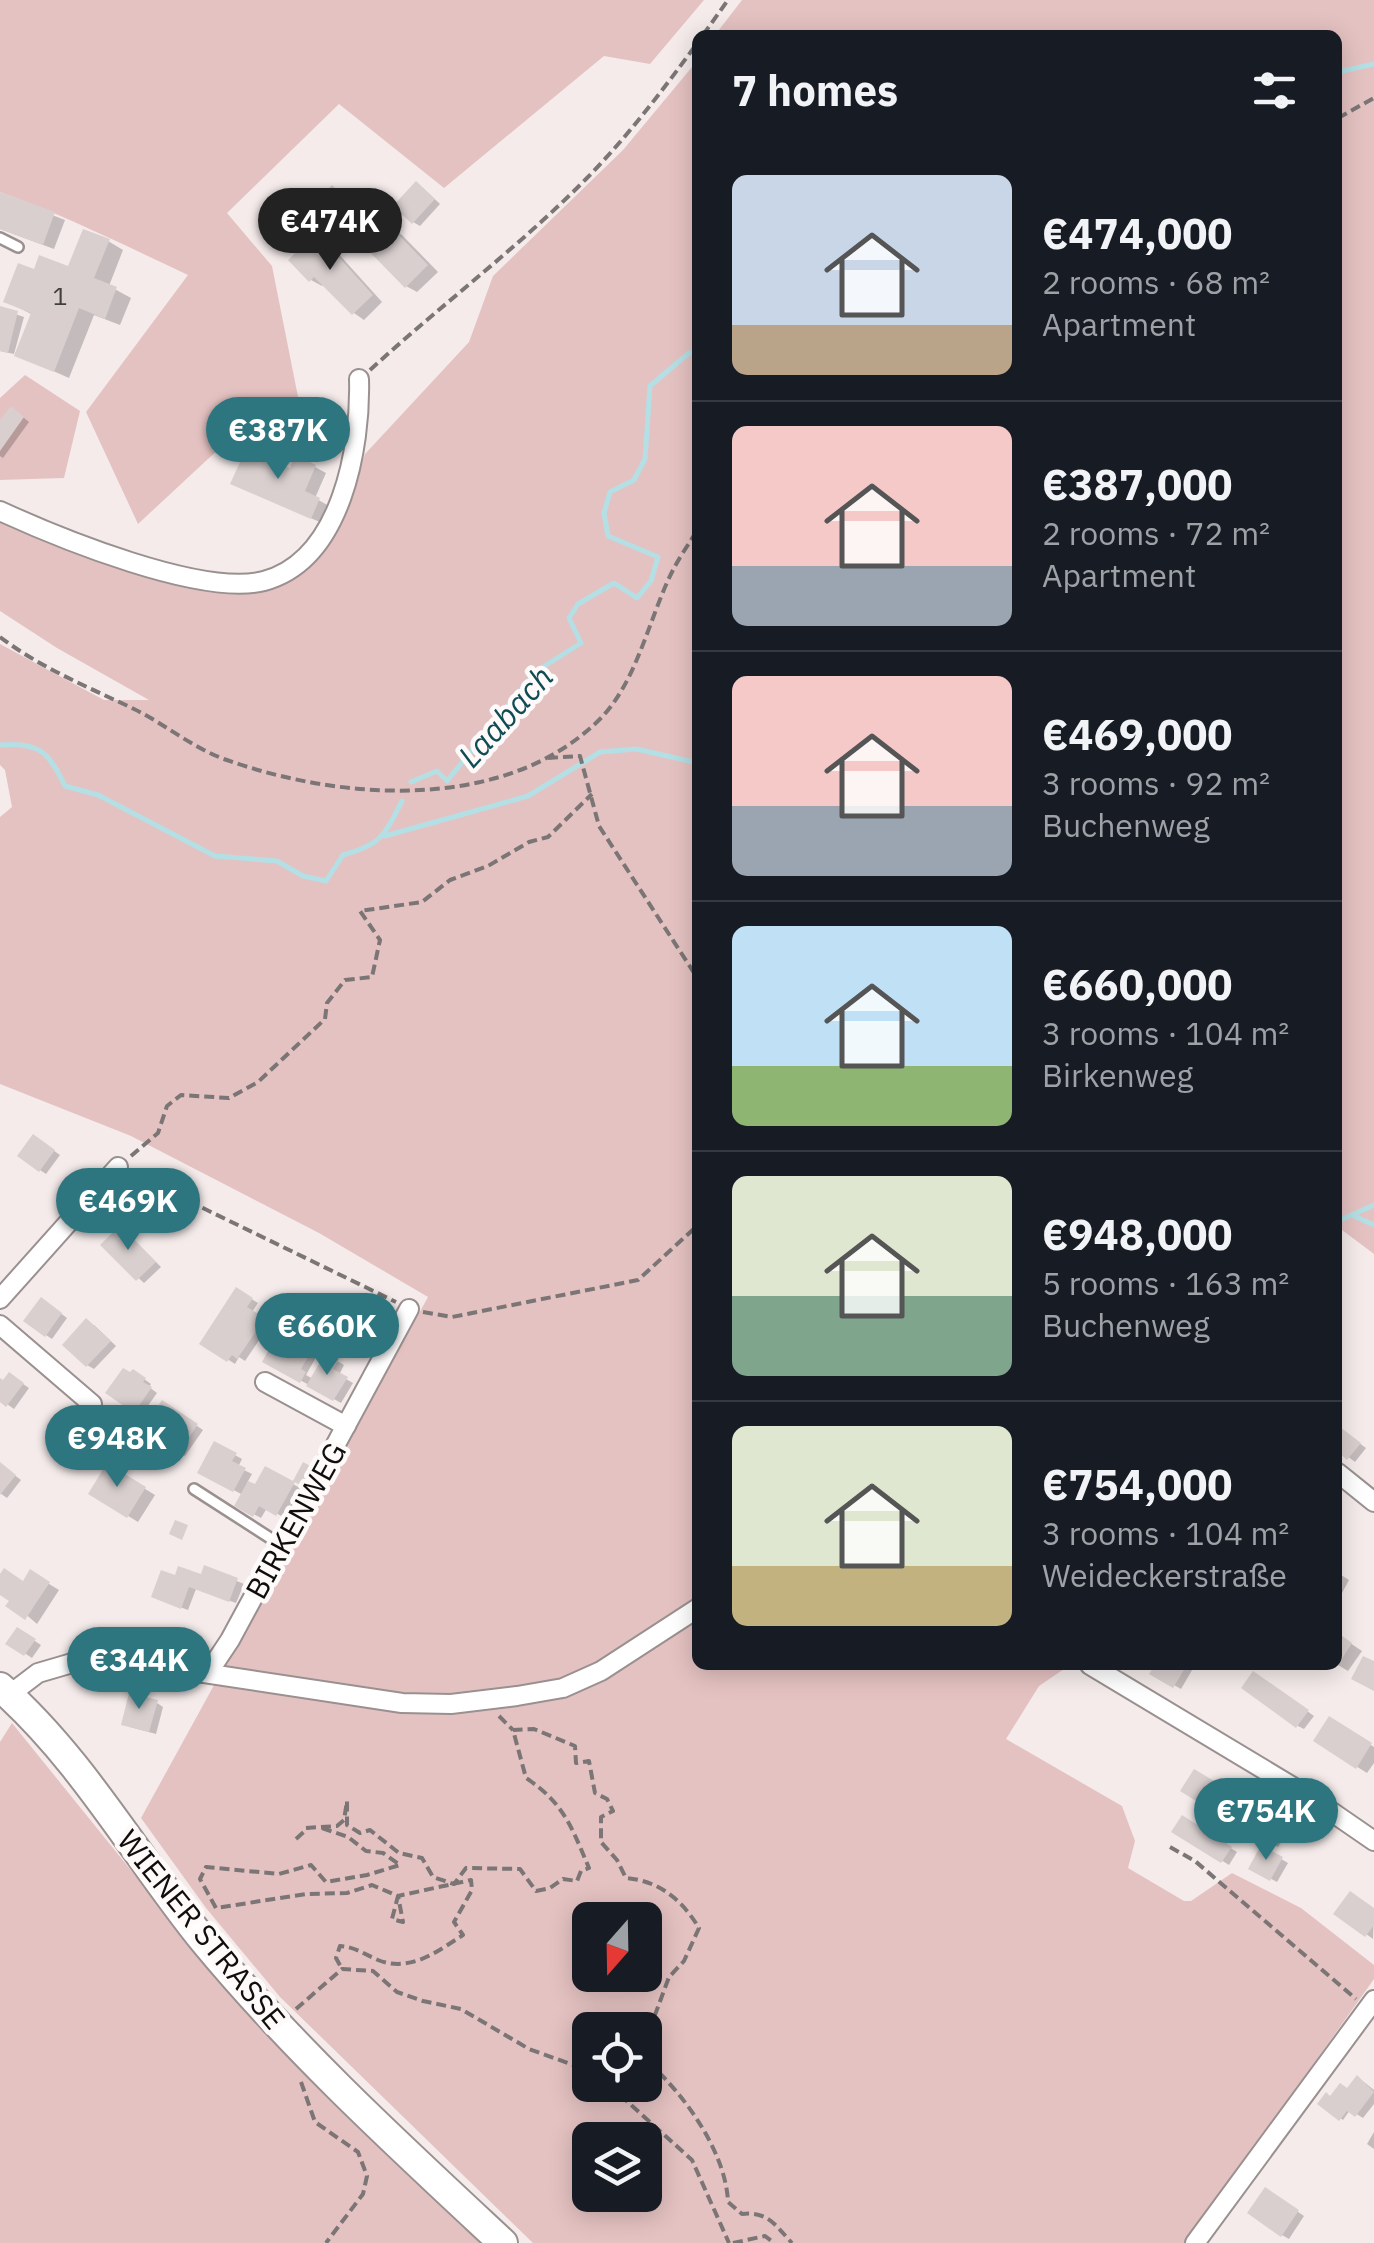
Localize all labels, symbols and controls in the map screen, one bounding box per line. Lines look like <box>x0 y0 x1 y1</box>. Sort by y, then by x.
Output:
text: 7 homes <box>732 63 898 118</box>
icon: filters <box>1247 63 1302 118</box>
pin: €474K <box>260 188 400 273</box>
text: €474K <box>280 199 380 241</box>
text: €474,000 <box>1042 206 1233 261</box>
icon: home <box>812 215 932 335</box>
text: 2 rooms · 68 m² <box>1042 261 1270 303</box>
house number: 1 <box>52 279 68 312</box>
text: Apartment <box>1042 303 1196 345</box>
pin: €387K <box>208 397 348 482</box>
text: €387K <box>228 408 328 450</box>
text: €387,000 <box>1042 457 1233 512</box>
icon: home <box>812 466 932 586</box>
text: 2 rooms · 72 m² <box>1042 512 1270 554</box>
text: Apartment <box>1042 554 1196 596</box>
water label: Laabach <box>448 656 562 776</box>
text: €469,000 <box>1042 707 1233 762</box>
icon: home <box>812 716 932 836</box>
text: 3 rooms · 92 m² <box>1042 762 1270 804</box>
text: Buchenweg <box>1042 804 1210 846</box>
text: €660,000 <box>1042 957 1233 1012</box>
icon: home <box>812 966 932 1086</box>
text: 3 rooms · 104 m² <box>1042 1012 1289 1054</box>
text: Birkenweg <box>1042 1054 1193 1096</box>
pin: €469K <box>58 1168 198 1253</box>
text: €469K <box>78 1179 178 1221</box>
text: €948,000 <box>1042 1207 1233 1262</box>
icon: home <box>812 1216 932 1336</box>
text: 5 rooms · 163 m² <box>1042 1262 1289 1304</box>
pin: €660K <box>257 1293 397 1378</box>
text: €660K <box>277 1304 377 1346</box>
text: Buchenweg <box>1042 1304 1210 1346</box>
pin: €948K <box>47 1405 187 1490</box>
text: €948K <box>67 1416 167 1458</box>
street label: BIRKENWEG <box>236 1435 354 1605</box>
text: €754,000 <box>1042 1457 1233 1512</box>
icon: home <box>812 1466 932 1586</box>
text: 3 rooms · 104 m² <box>1042 1512 1289 1554</box>
text: Weideckerstraße <box>1042 1554 1287 1596</box>
pin: €344K <box>69 1627 209 1712</box>
text: €344K <box>89 1638 189 1680</box>
pin: €754K <box>1196 1778 1336 1863</box>
text: €754K <box>1216 1789 1316 1831</box>
street label: WIENER STRASSE <box>109 1821 295 2037</box>
north arrow <box>572 1902 662 1992</box>
map controls <box>572 1902 662 2212</box>
button: locate <box>572 2012 662 2102</box>
button: layers <box>572 2122 662 2212</box>

